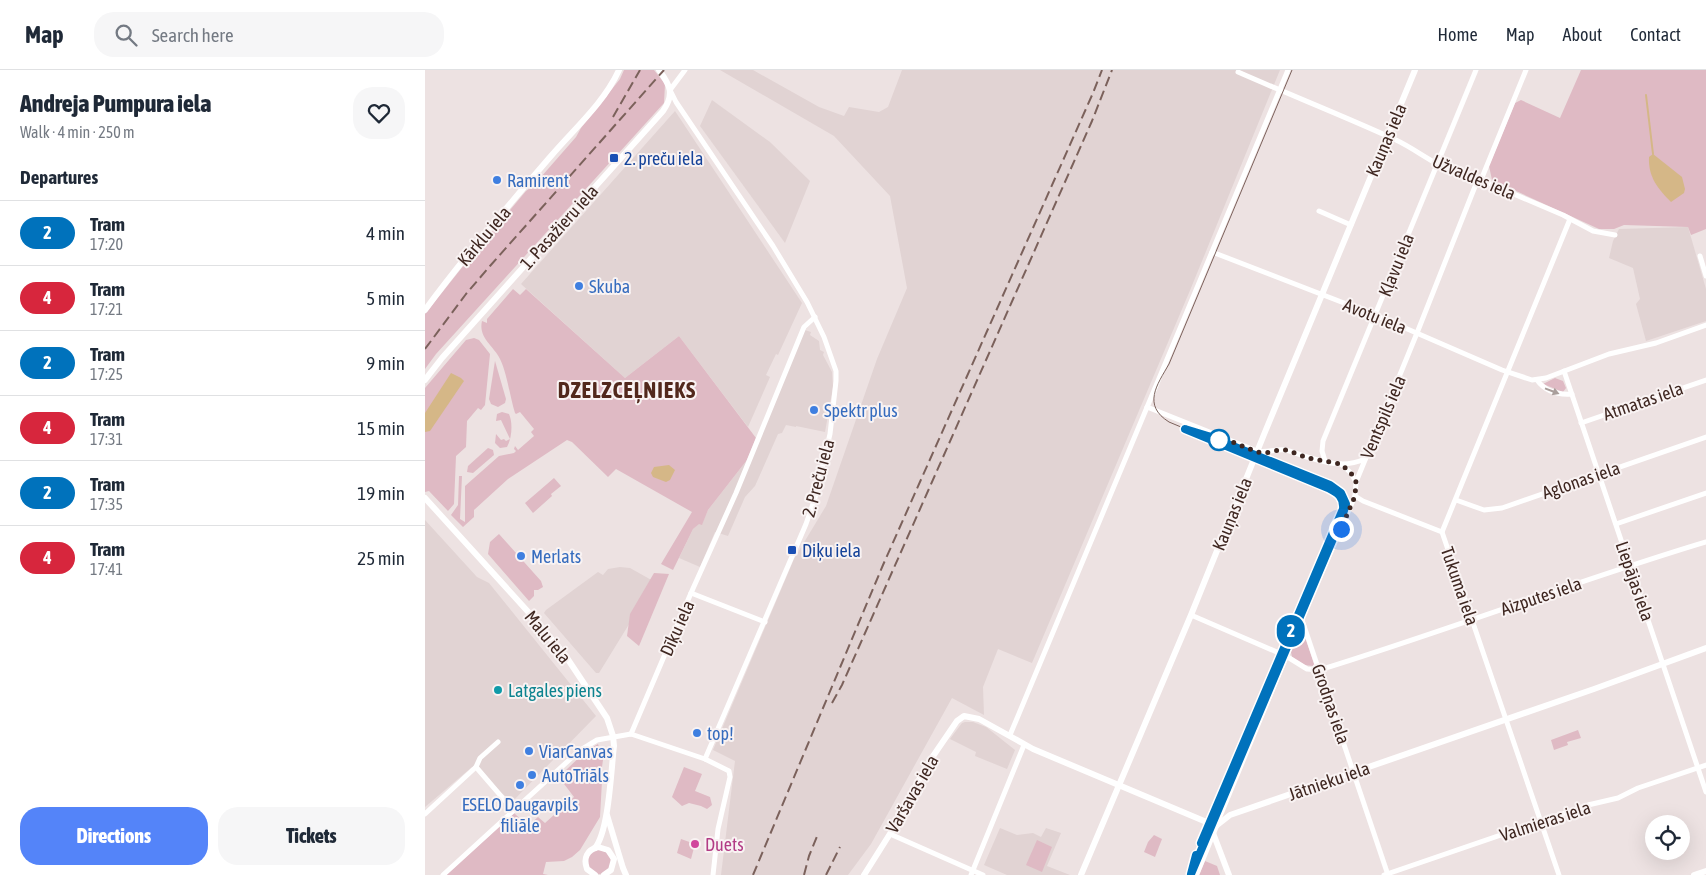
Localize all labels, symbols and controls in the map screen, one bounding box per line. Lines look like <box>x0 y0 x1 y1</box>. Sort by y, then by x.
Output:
search box <box>94 12 444 57</box>
text: Map <box>25 21 64 48</box>
icon: search <box>112 21 140 49</box>
text: Search here <box>152 24 234 46</box>
text: Home <box>1438 24 1478 45</box>
text: Map <box>1506 24 1535 45</box>
text: About <box>1563 24 1602 45</box>
text: Contact <box>1630 24 1681 45</box>
button: heart <box>353 87 405 139</box>
text: Andreja Pumpura iela <box>20 90 211 117</box>
street label: Kauņas iela <box>1361 101 1411 179</box>
text: Walk · 4 min · 250 m <box>20 123 134 141</box>
place label: 2. preču iela <box>624 148 703 169</box>
street label: Užvaldes iela <box>1429 150 1519 204</box>
marker: 2. preču iela <box>608 152 620 164</box>
text: Departures <box>20 166 98 188</box>
place label: Ramirent <box>507 170 569 191</box>
marker: Ramirent <box>491 174 503 186</box>
street label: 1. Pasažieru iela <box>516 180 602 274</box>
street label: Kārklu iela <box>453 202 515 270</box>
text: Tram <box>90 213 125 235</box>
text: 2 <box>43 222 52 243</box>
text: 4 min <box>366 222 405 244</box>
street label: Kļavu iela <box>1374 230 1418 300</box>
text: 17:20 <box>90 235 123 253</box>
place label: Skuba <box>589 276 630 297</box>
text: Tram <box>90 278 125 300</box>
marker: Skuba <box>573 280 585 292</box>
text: 4 <box>43 287 52 308</box>
text: 5 min <box>366 287 405 309</box>
street label: Avotu iela <box>1340 294 1410 338</box>
text: 17:21 <box>90 300 123 318</box>
text: Tram <box>90 343 125 365</box>
text: 2 <box>43 352 52 373</box>
text: 9 min <box>366 352 405 374</box>
text: 17:25 <box>90 365 123 383</box>
street label: Ventspils iela <box>1356 372 1410 462</box>
district label: DZELZCEĻNIEKS <box>558 377 696 404</box>
street label: Atmatas iela <box>1600 378 1686 424</box>
one-way arrow <box>1545 388 1560 395</box>
place label: Spektr plus <box>824 400 898 421</box>
marker: Spektr plus <box>808 404 820 416</box>
text: Tram <box>90 408 125 430</box>
text: 4 <box>43 417 52 438</box>
text: 15 min <box>357 417 405 439</box>
unlabelled marker <box>1208 429 1230 451</box>
text: 17:31 <box>90 430 123 448</box>
street label: 2. Preču iela <box>798 437 838 519</box>
street label: Aglonas iela <box>1539 457 1623 503</box>
text: Tram <box>90 473 125 495</box>
street label: Kauņas iela <box>1208 474 1256 554</box>
text: 2 <box>43 482 52 503</box>
text: 19 min <box>357 482 405 504</box>
text: 17:35 <box>90 495 123 513</box>
your location <box>1329 517 1354 542</box>
text: Tram <box>90 538 125 560</box>
street label: Liepājas iela <box>1612 538 1658 624</box>
place label: Diķu iela <box>802 540 861 561</box>
marker: Diķu iela <box>786 544 798 556</box>
street label: Tukuma iela <box>1437 544 1483 628</box>
place label: Merlats <box>531 546 581 567</box>
text: 4 <box>43 547 52 568</box>
text: 25 min <box>357 547 405 569</box>
marker: Merlats <box>515 550 527 562</box>
text: 17:41 <box>90 560 123 578</box>
street label: Aizputes iela <box>1498 572 1584 620</box>
street label: Dīķu iela <box>655 597 699 659</box>
street label: Malu iela <box>520 606 576 668</box>
line badge: 2 <box>1275 615 1307 647</box>
text: 2 <box>1287 620 1295 641</box>
street label: Grodņas iela <box>1308 661 1354 747</box>
place label: Latgales piens <box>508 680 602 701</box>
marker: Latgales piens <box>492 684 504 696</box>
place label: top! <box>707 723 734 744</box>
marker: top! <box>691 727 703 739</box>
place label: ViarCanvas <box>539 741 613 762</box>
marker: ViarCanvas <box>523 745 535 757</box>
street label: Varšavas iela <box>881 751 943 837</box>
street label: Jātnieku iela <box>1285 757 1373 805</box>
place label: AutoTriāls <box>542 765 609 786</box>
marker: AutoTriāls <box>526 769 538 781</box>
marker: ESELO Daugavpils filiāle <box>514 779 526 791</box>
place label: ESELO Daugavpils filiāle <box>462 794 578 836</box>
street label: Valmieras iela <box>1497 796 1593 846</box>
button: Directions <box>20 807 208 865</box>
button: Tickets <box>218 807 405 865</box>
map controls <box>1645 815 1690 860</box>
button: locate <box>1645 815 1690 860</box>
place label: Duets <box>705 834 743 855</box>
marker: Duets <box>689 838 701 850</box>

